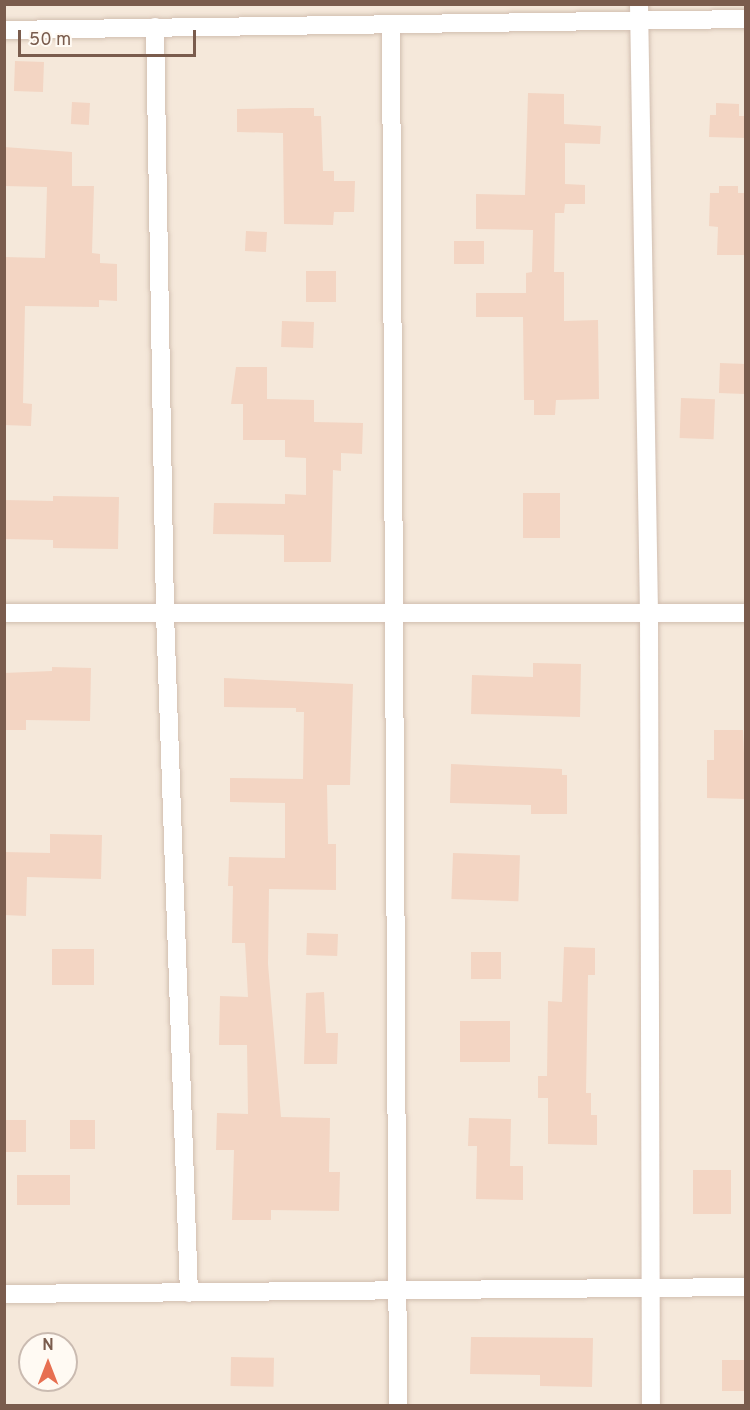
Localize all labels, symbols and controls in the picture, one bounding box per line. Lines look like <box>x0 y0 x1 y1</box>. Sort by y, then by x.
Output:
scale bar <box>21 18 200 56</box>
text: 50 m <box>29 29 71 52</box>
north arrow <box>18 1332 78 1392</box>
text: N <box>42 1336 54 1356</box>

